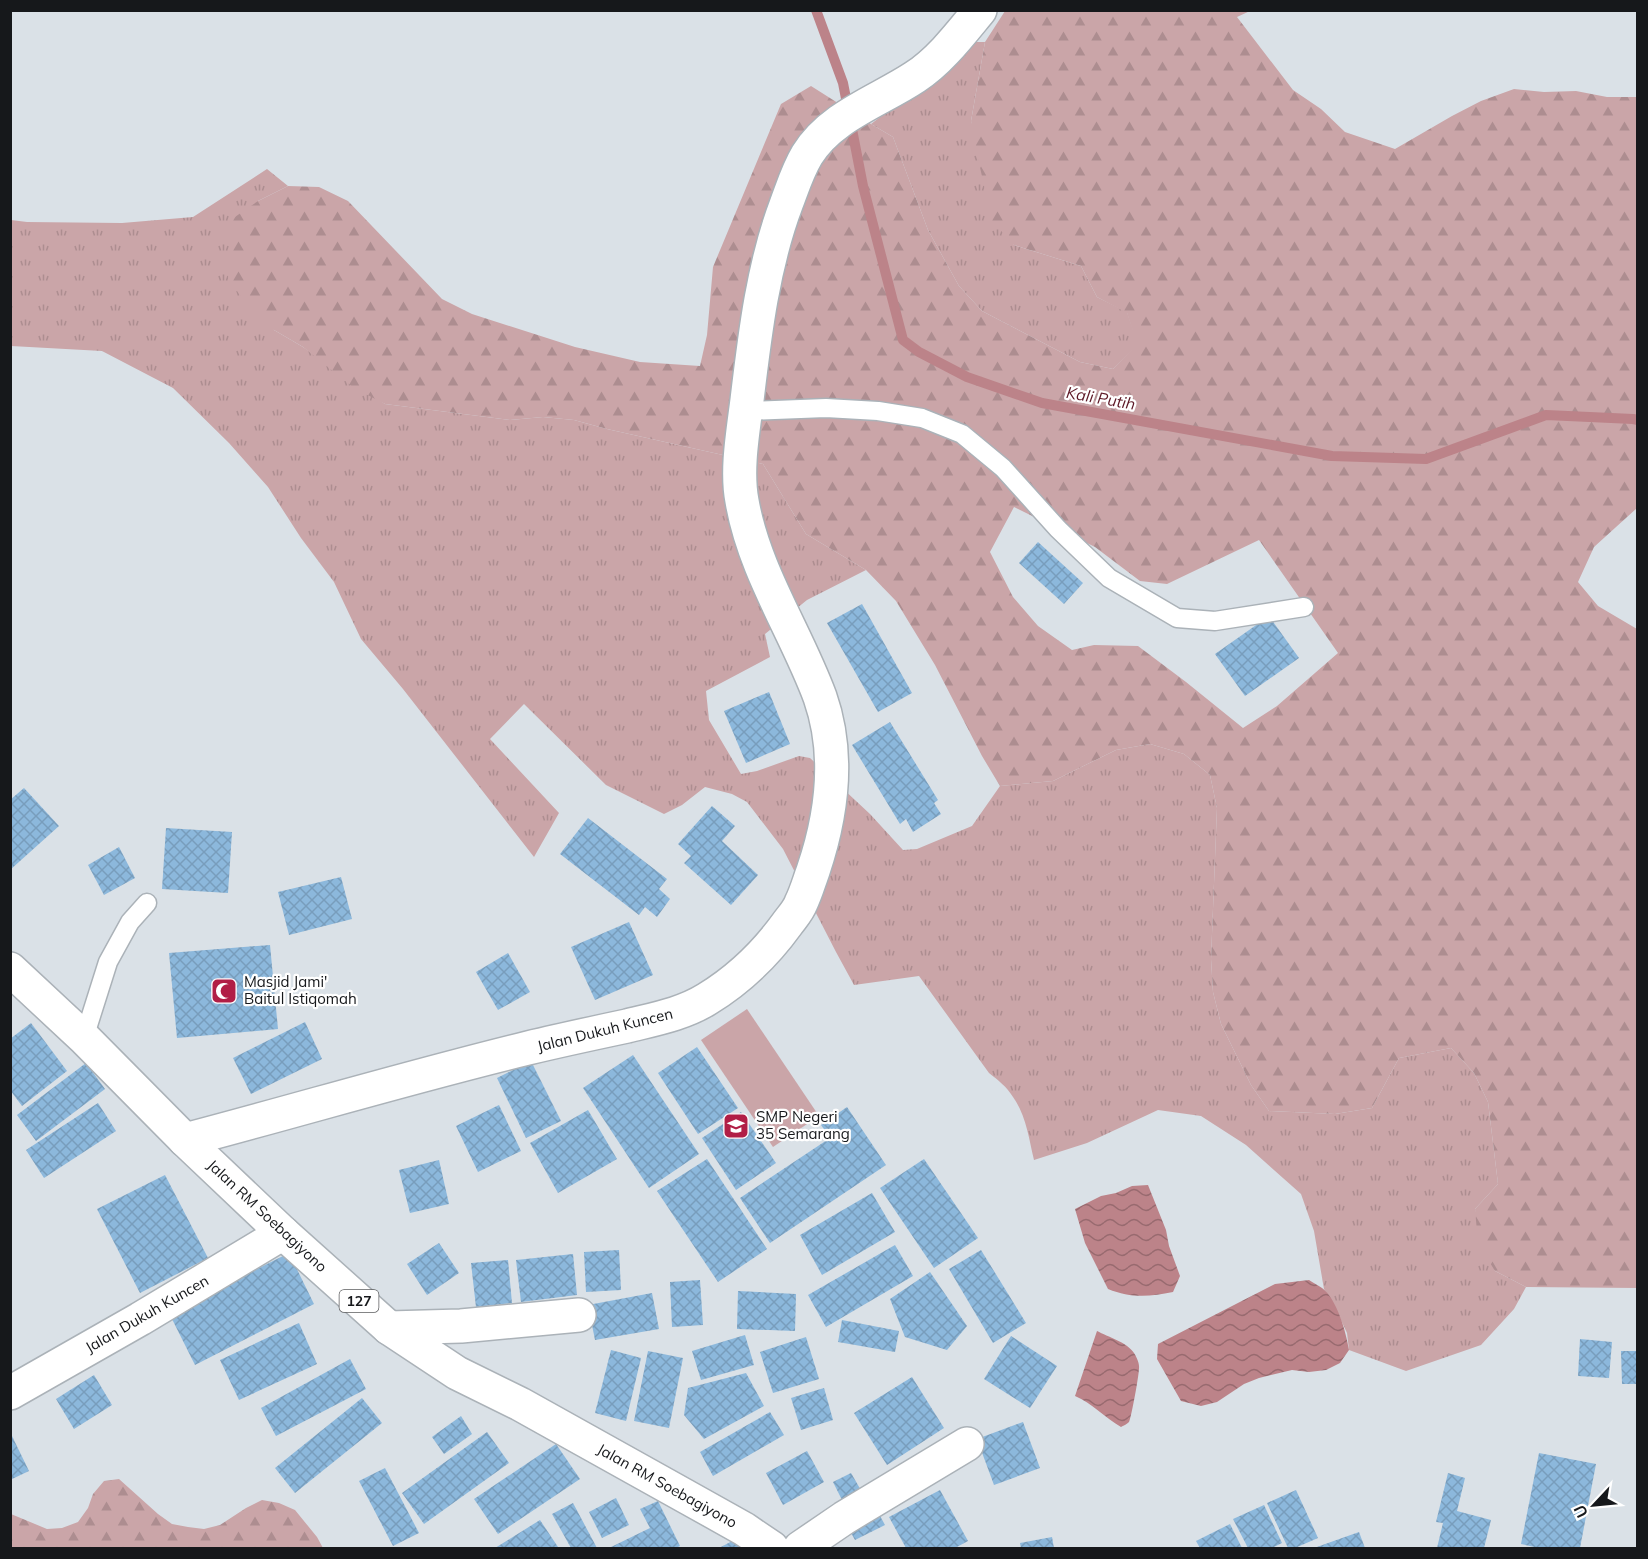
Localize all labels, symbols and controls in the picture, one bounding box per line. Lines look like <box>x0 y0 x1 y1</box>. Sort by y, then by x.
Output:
water label: Kali Putih <box>1065 382 1137 414</box>
place label: Masjid Jami' Baitul Istiqomah <box>244 972 357 1008</box>
mosque icon: Masjid Jami' Baitul Istiqomah <box>209 976 239 1006</box>
street label: Jalan Dukuh Kuncen <box>535 1003 675 1056</box>
place label: SMP Negeri 35 Semarang <box>756 1107 850 1143</box>
school or university icon: SMP Negeri 35 Semarang <box>721 1111 751 1141</box>
street label: Jalan RM Soebagiyono <box>204 1155 331 1276</box>
street label: Jalan Dukuh Kuncen <box>82 1271 212 1357</box>
road number: 127 <box>340 1290 378 1312</box>
street label: Jalan RM Soebagiyono <box>594 1439 740 1532</box>
north arrow <box>1564 1475 1624 1535</box>
text: U <box>1569 1502 1592 1521</box>

